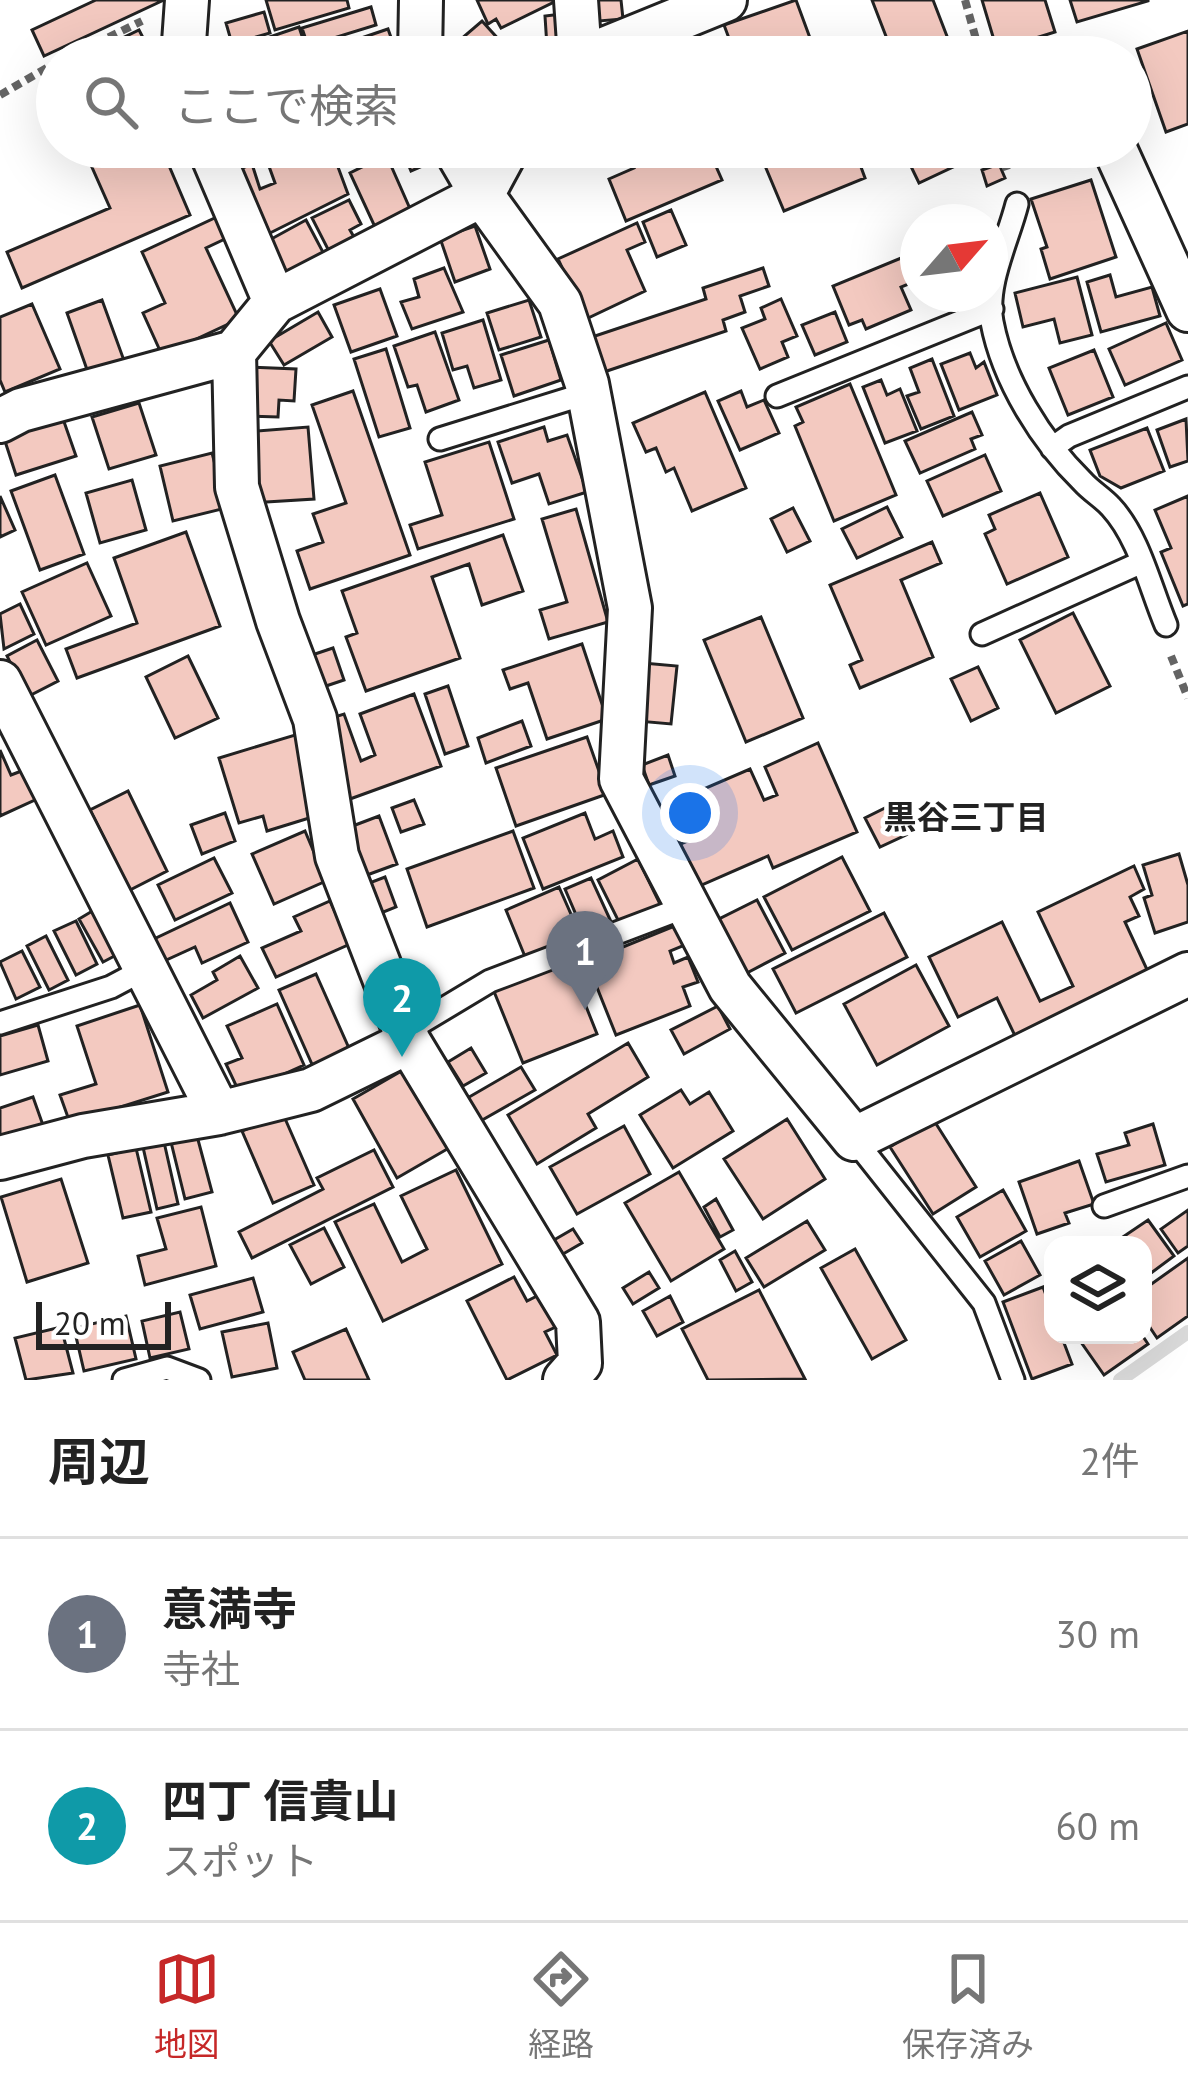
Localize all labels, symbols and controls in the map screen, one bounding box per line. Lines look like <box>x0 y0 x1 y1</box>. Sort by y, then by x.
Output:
search box <box>36 36 1152 168</box>
icon: search <box>78 69 144 135</box>
text: ここで検索 <box>174 76 399 134</box>
north arrow <box>900 204 1008 312</box>
your location <box>660 783 720 843</box>
district label: 黒谷三丁目 <box>884 795 1049 838</box>
pin: 1 <box>546 911 624 1010</box>
pin: 2 <box>363 958 441 1057</box>
map controls <box>1044 1236 1152 1344</box>
button: layers <box>1044 1236 1152 1344</box>
scale bar <box>36 1296 171 1349</box>
text: 20 m <box>54 1301 126 1344</box>
text: 周辺 <box>48 1428 150 1494</box>
text: 2件 <box>1080 1435 1140 1486</box>
text: 意満寺 <box>162 1579 297 1637</box>
text: 1 <box>76 1608 98 1659</box>
text: 30 m <box>1055 1608 1140 1659</box>
text: 寺社 <box>162 1643 240 1694</box>
text: 四丁 信貴山 <box>162 1771 398 1829</box>
text: 2 <box>76 1800 98 1851</box>
text: 60 m <box>1055 1800 1140 1851</box>
text: スポット <box>162 1835 318 1886</box>
tab: 地図 <box>154 1946 220 2066</box>
tab: 経路 <box>528 1946 594 2066</box>
tab: 保存済み <box>902 1946 1034 2066</box>

